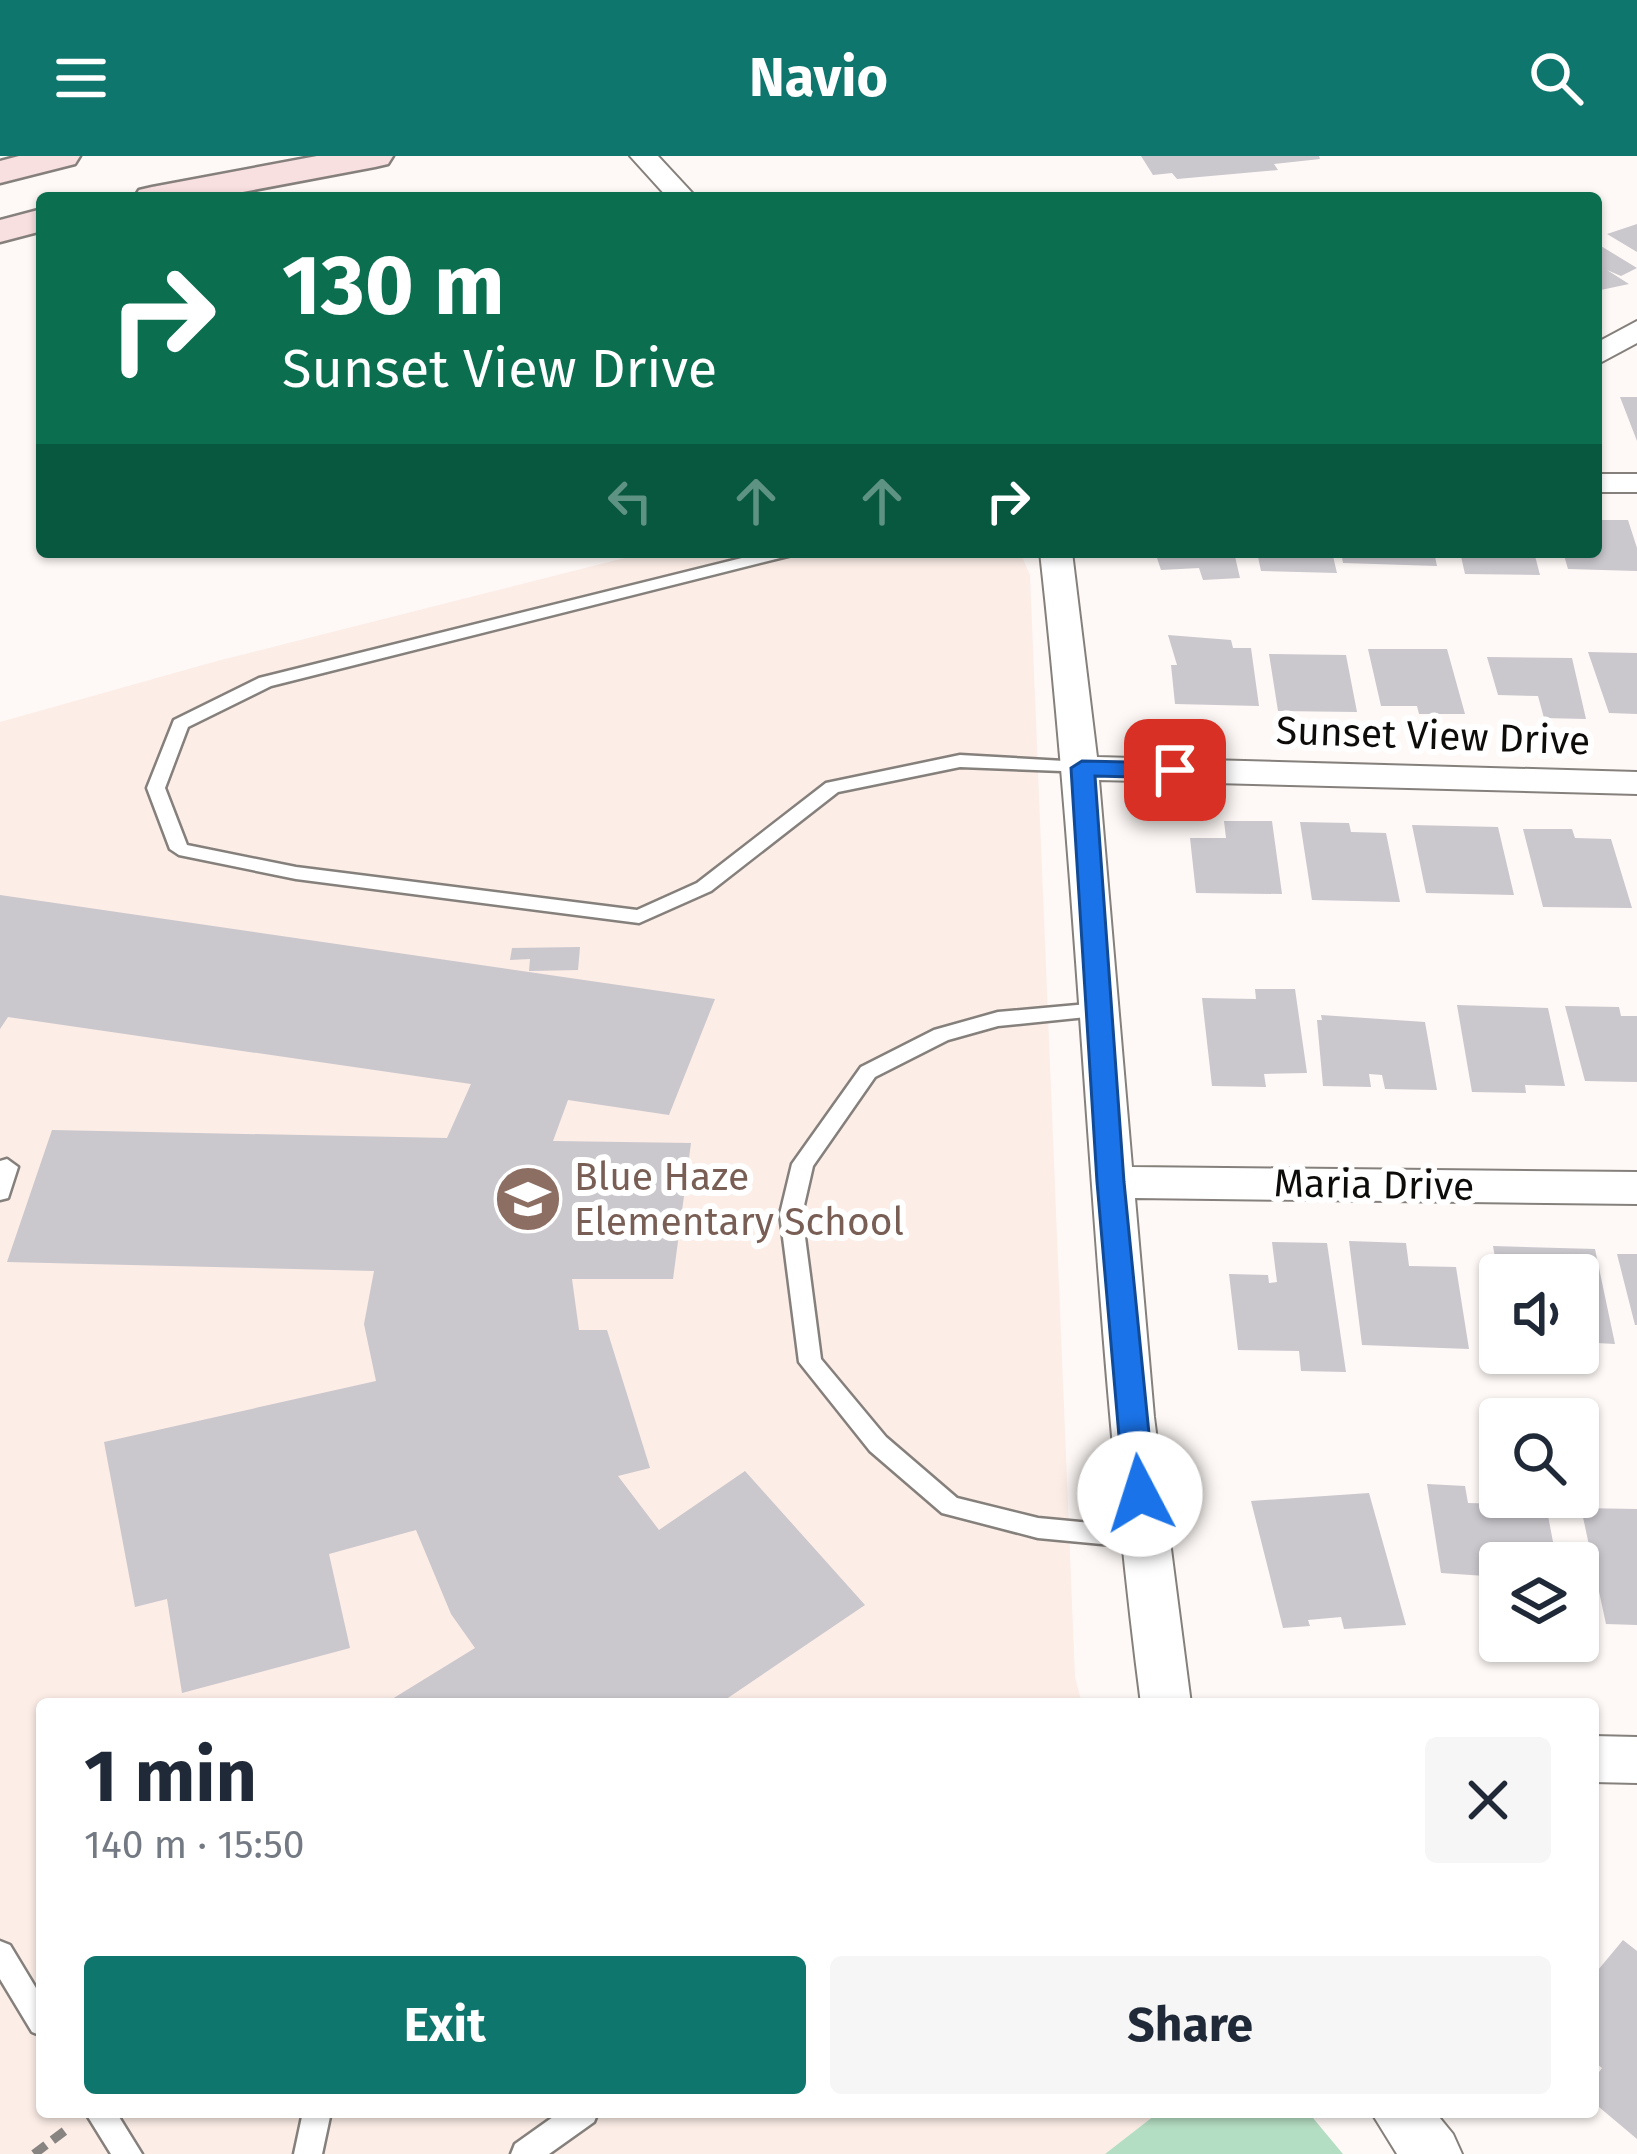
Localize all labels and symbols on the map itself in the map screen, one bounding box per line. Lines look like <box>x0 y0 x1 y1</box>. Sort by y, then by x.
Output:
street label: Sunset View Drive <box>1275 708 1591 764</box>
pin <box>1124 719 1226 821</box>
place label: Blue Haze Elementary School <box>574 1154 904 1245</box>
street label: Maria Drive <box>1273 1160 1475 1210</box>
school or university icon: Blue Haze Elementary School <box>493 1164 563 1234</box>
position arrow <box>1077 1431 1203 1557</box>

